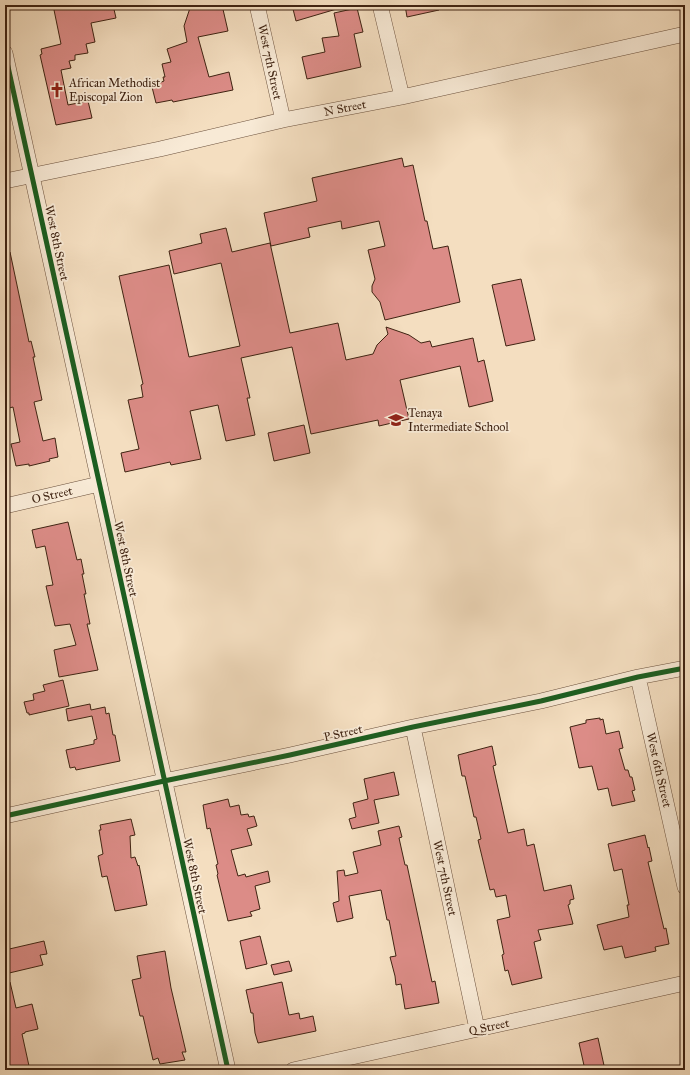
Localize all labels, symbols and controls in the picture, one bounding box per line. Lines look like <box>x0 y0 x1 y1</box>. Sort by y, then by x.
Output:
street label: West 7th Street <box>255 23 285 102</box>
place label: African Methodist Episcopal Zion <box>68 76 161 104</box>
church icon: African Methodist Episcopal Zion <box>48 81 66 99</box>
street label: N Street <box>323 97 368 119</box>
street label: West 8th Street <box>42 204 72 283</box>
place label: Tenaya Intermediate School <box>408 406 509 434</box>
school or university icon: Tenaya Intermediate School <box>387 411 405 429</box>
street label: O Street <box>30 483 75 506</box>
street label: West 8th Street <box>111 520 141 599</box>
street label: P Street <box>322 722 364 744</box>
street label: West 6th Street <box>644 731 675 810</box>
street label: West 8th Street <box>180 837 210 916</box>
street label: West 7th Street <box>430 839 460 918</box>
street label: Q Street <box>468 1016 511 1038</box>

